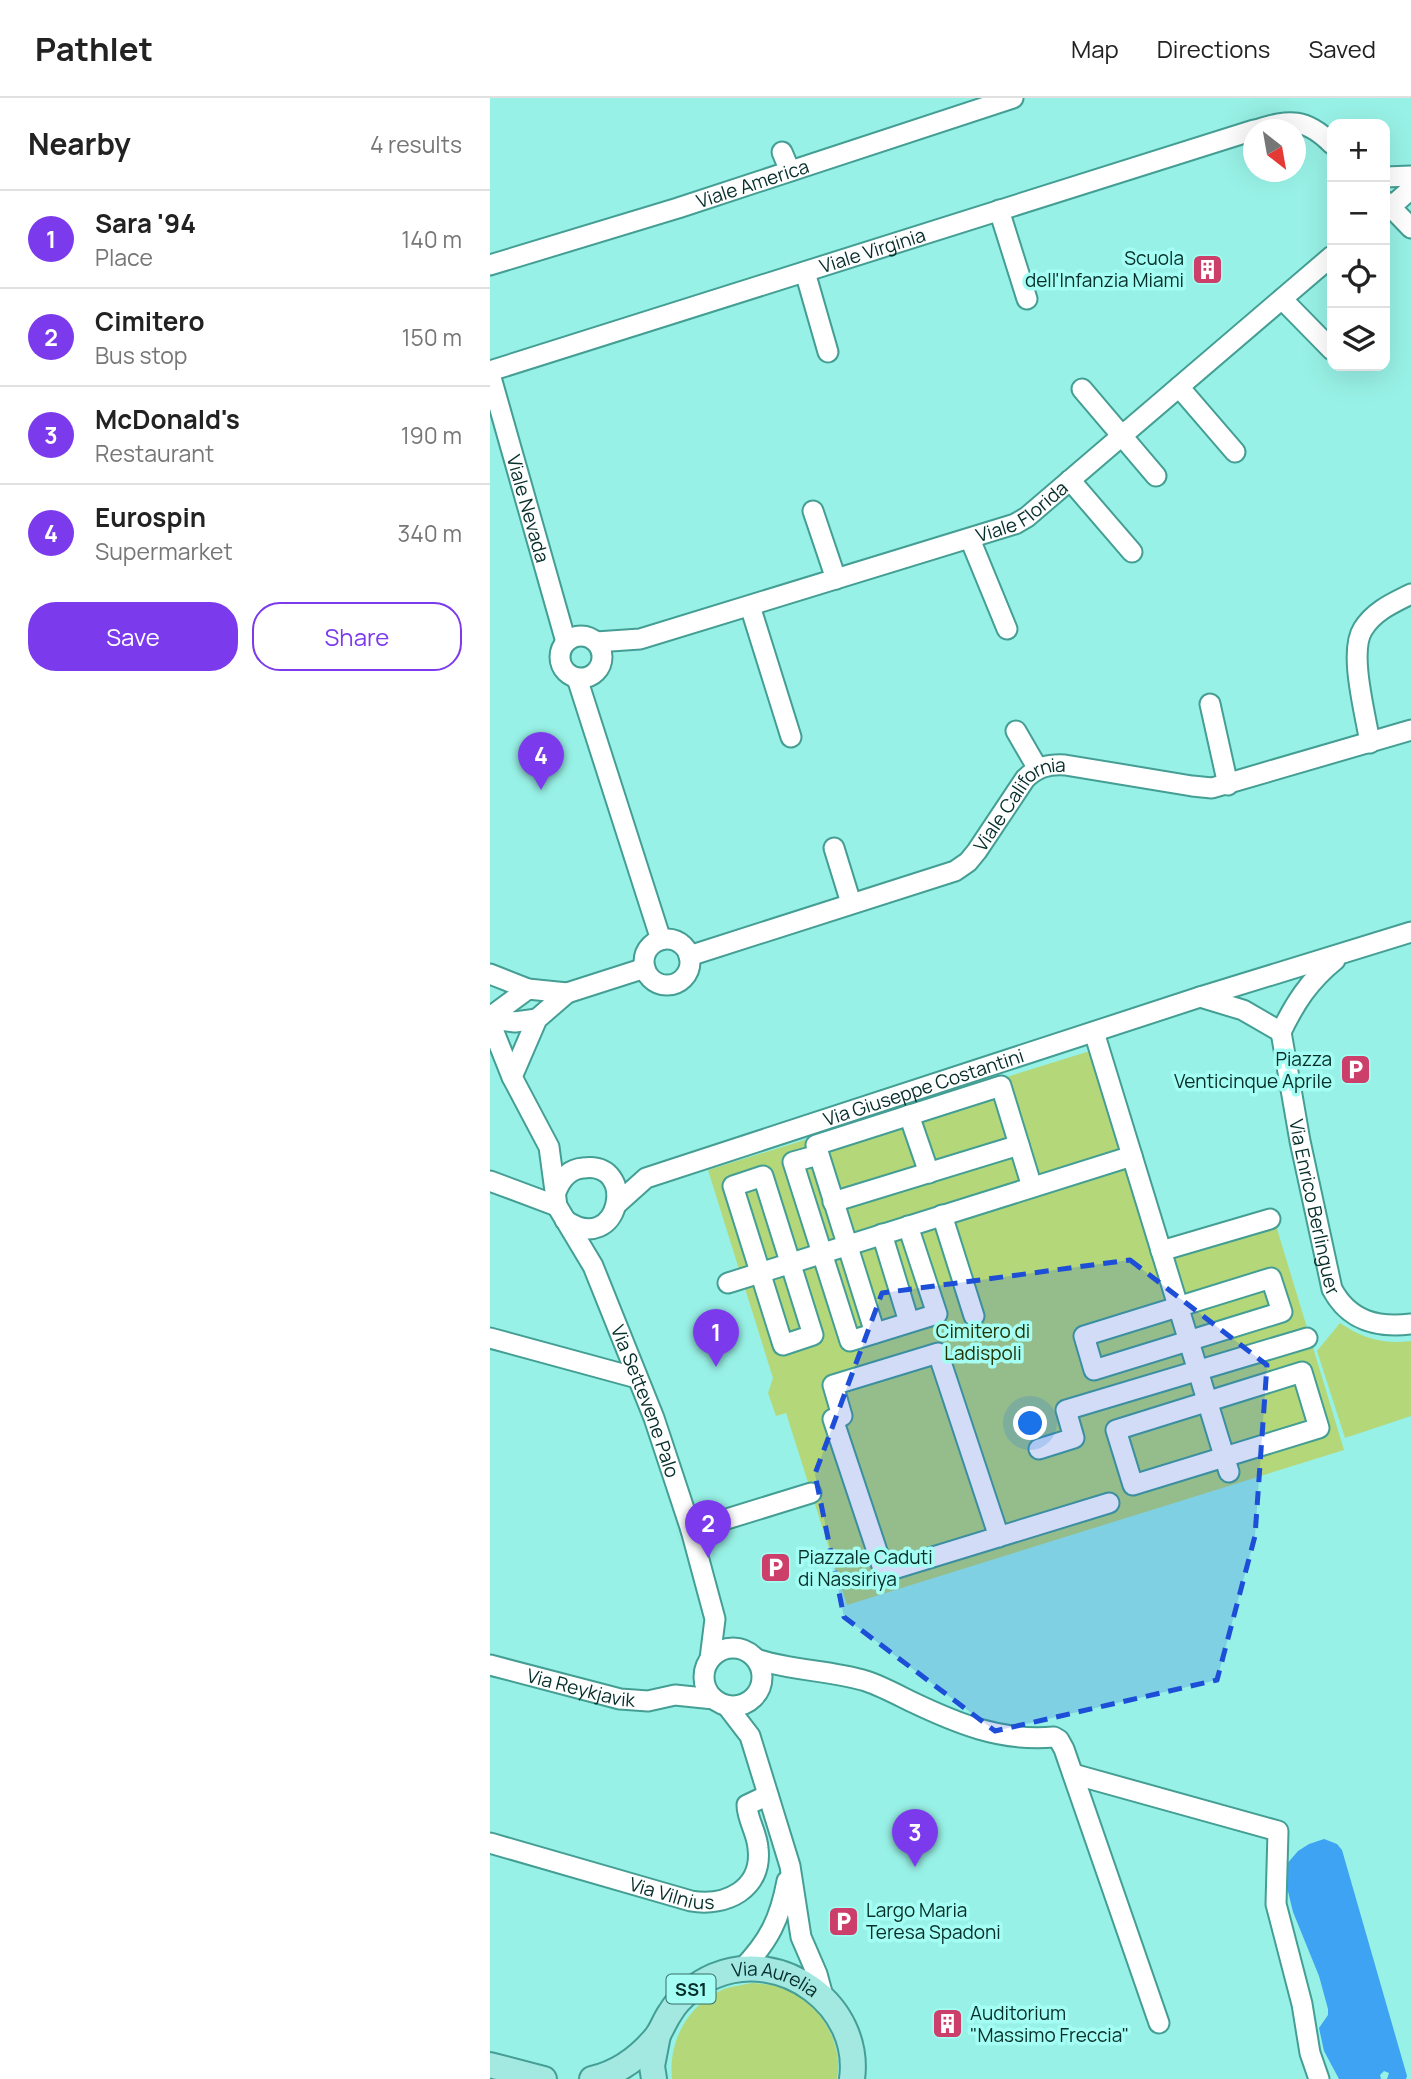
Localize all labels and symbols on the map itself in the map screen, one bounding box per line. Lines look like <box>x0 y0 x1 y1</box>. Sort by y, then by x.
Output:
north arrow <box>1243 119 1306 182</box>
street label: Viale America <box>693 153 812 214</box>
street label: Viale Virginia <box>816 222 929 279</box>
place label: Scuola dell'Infanzia Miami <box>1025 245 1184 293</box>
building icon: Scuola dell'Infanzia Miami <box>1190 252 1224 286</box>
street label: Viale Nevada <box>501 452 556 565</box>
street label: Viale Florida <box>973 475 1073 548</box>
pin: 4 <box>518 732 564 790</box>
street label: Viale California <box>967 752 1066 856</box>
street label: Via Giuseppe Costantini <box>820 1042 1027 1132</box>
place label: Piazza Venticinque Aprile <box>1174 1046 1332 1094</box>
parking icon: Piazza Venticinque Aprile <box>1338 1053 1372 1087</box>
street label: Via Enrico Berlinguer <box>1283 1117 1346 1300</box>
pin: 1 <box>693 1309 739 1367</box>
park label: Cimitero di Ladispoli <box>936 1318 1030 1366</box>
street label: Via Settevene Palo <box>605 1321 686 1481</box>
your location <box>1013 1406 1047 1440</box>
pin: 2 <box>685 1500 731 1558</box>
place label: Piazzale Caduti di Nassiriya <box>798 1544 933 1592</box>
parking icon: Piazzale Caduti di Nassiriya <box>758 1551 792 1585</box>
street label: Via Reykjavik <box>524 1662 636 1713</box>
pin: 3 <box>892 1809 938 1867</box>
street label: Via Vilnius <box>626 1871 715 1915</box>
place label: Largo Maria Teresa Spadoni <box>866 1897 1001 1945</box>
parking icon: Largo Maria Teresa Spadoni <box>826 1904 860 1938</box>
street label: Via Aurelia <box>730 1955 824 2003</box>
road number: SS1 <box>666 1975 716 2004</box>
place label: Auditorium "Massimo Freccia" <box>970 2000 1129 2048</box>
building icon: Auditorium "Massimo Freccia" <box>930 2007 964 2041</box>

